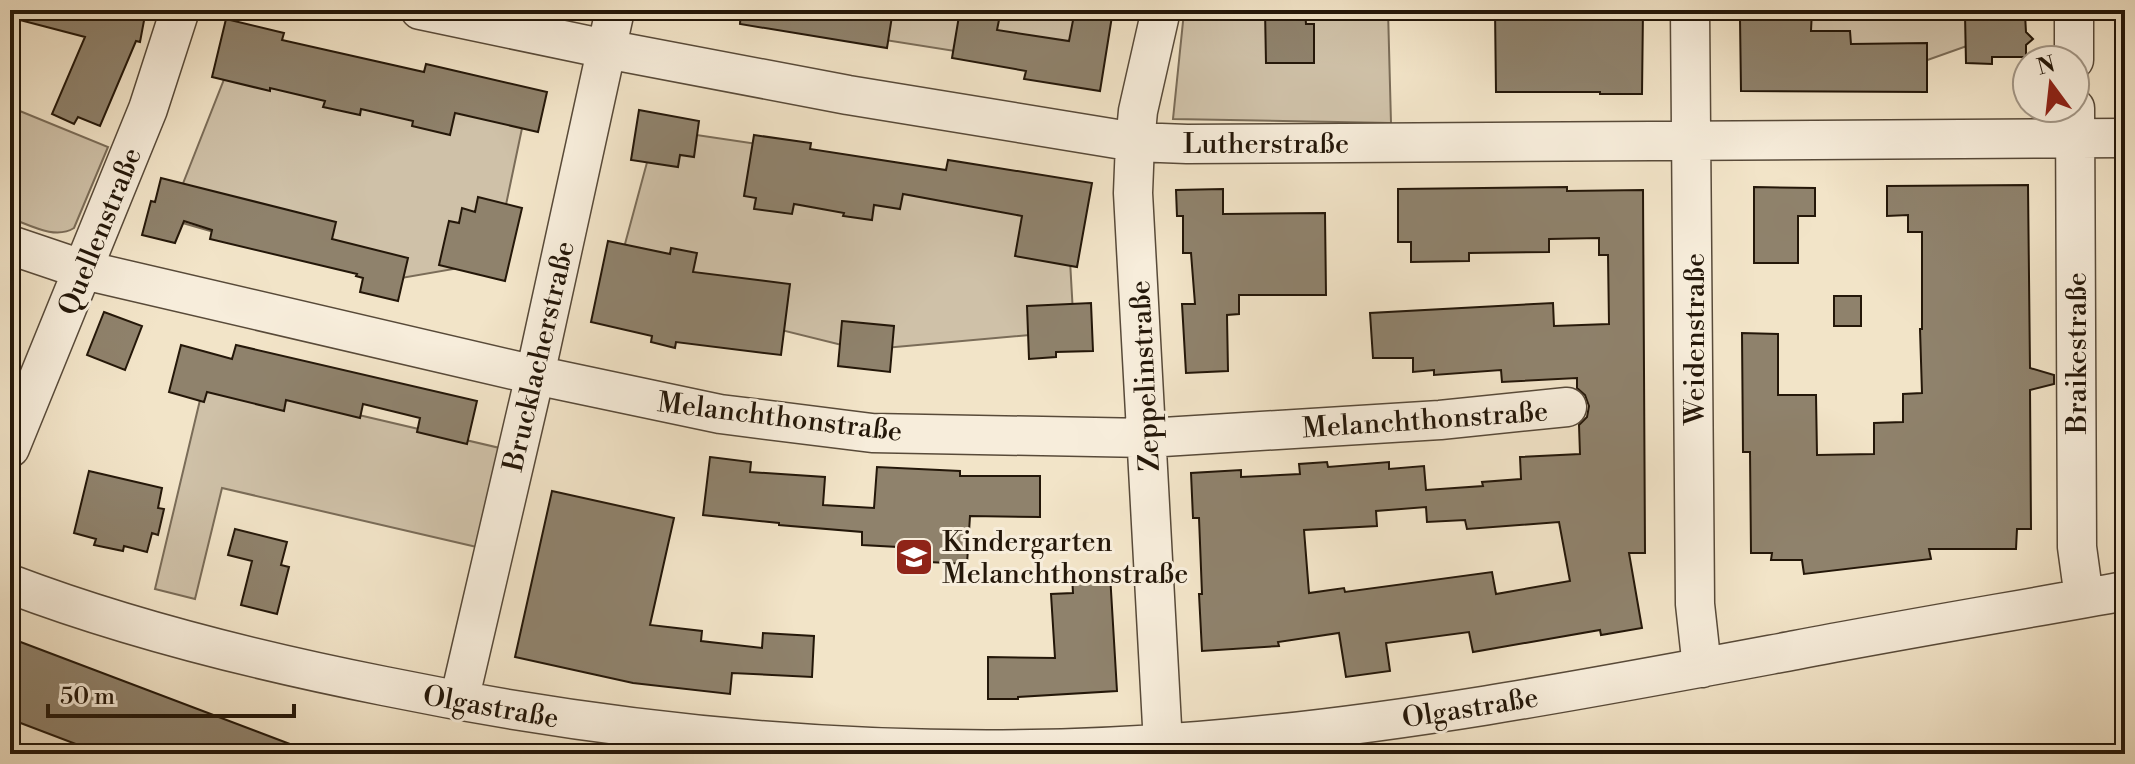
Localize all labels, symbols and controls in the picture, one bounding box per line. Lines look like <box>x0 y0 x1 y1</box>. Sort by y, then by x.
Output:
north arrow <box>2011 44 2091 124</box>
text: N <box>2034 51 2059 81</box>
street label: Lutherstraße <box>1183 127 1349 162</box>
street label: Quellenstraße <box>51 143 150 321</box>
street label: Brucklacherstraße <box>496 238 583 476</box>
street label: Weidenstraße <box>1678 253 1713 426</box>
street label: Braikestraße <box>2060 272 2095 435</box>
street label: Zeppelinstraße <box>1123 279 1168 472</box>
street label: Melanchthonstraße <box>655 385 904 450</box>
street label: Melanchthonstraße <box>1301 394 1549 447</box>
place label: Kindergarten Melanchthonstraße <box>942 525 1188 592</box>
school or university icon: Kindergarten Melanchthonstraße <box>893 536 935 578</box>
scale bar <box>48 668 294 718</box>
street label: Olgastraße <box>420 678 561 737</box>
street label: Olgastraße <box>1400 680 1541 737</box>
text: 50 m <box>60 682 115 712</box>

